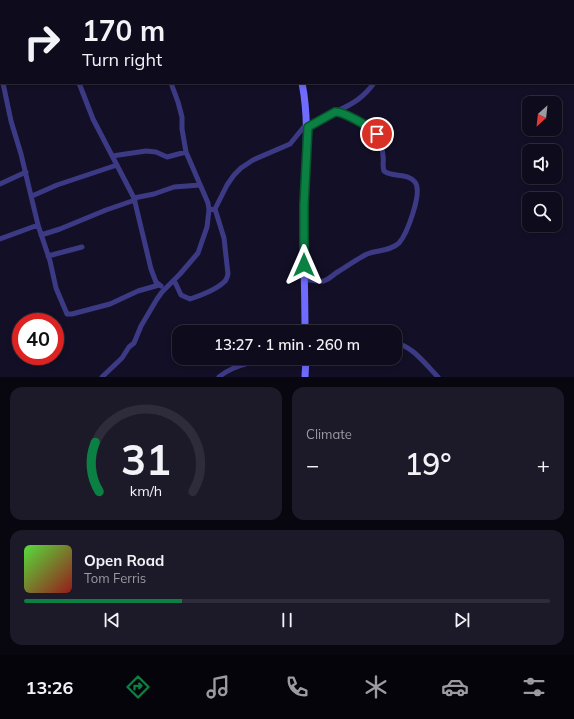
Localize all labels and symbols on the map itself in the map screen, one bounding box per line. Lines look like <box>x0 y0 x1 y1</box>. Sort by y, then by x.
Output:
north arrow <box>522 96 562 136</box>
pin <box>360 117 394 151</box>
position arrow <box>283 244 325 286</box>
speed limit sign: 40 <box>12 313 64 365</box>

